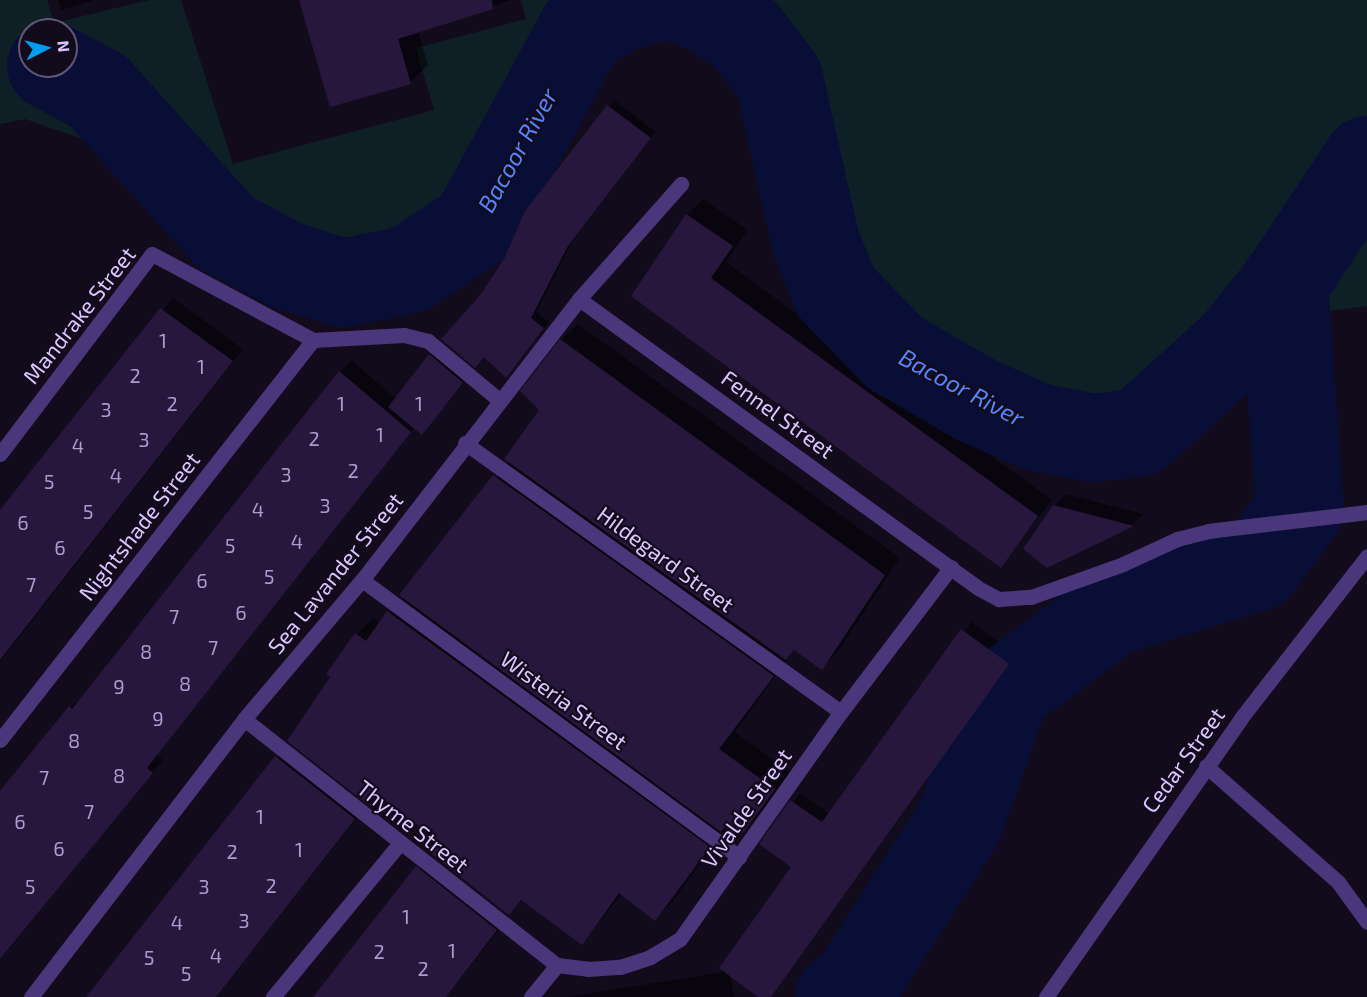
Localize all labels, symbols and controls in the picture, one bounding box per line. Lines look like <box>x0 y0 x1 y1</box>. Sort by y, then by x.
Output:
north arrow <box>18 18 78 78</box>
text: N <box>54 40 74 53</box>
water label: Bacoor River <box>471 83 563 217</box>
street label: Mandrake Street <box>17 241 141 389</box>
house number: 1 <box>159 328 167 352</box>
water label: Bacoor River <box>894 342 1030 432</box>
house number: 1 <box>197 354 205 378</box>
house number: 2 <box>129 363 141 387</box>
street label: Fennel Street <box>716 364 840 464</box>
house number: 2 <box>166 391 178 415</box>
house number: 1 <box>337 391 345 415</box>
house number: 1 <box>415 391 423 415</box>
house number: 3 <box>100 397 112 421</box>
house number: 1 <box>376 422 384 446</box>
house number: 2 <box>308 426 320 450</box>
house number: 3 <box>138 427 150 451</box>
house number: 4 <box>72 433 84 457</box>
street label: Nightshade Street <box>73 447 205 605</box>
house number: 2 <box>347 458 359 482</box>
house number: 3 <box>280 462 292 486</box>
house number: 4 <box>110 463 122 487</box>
house number: 5 <box>44 469 54 493</box>
street label: Sea Lavander Street <box>262 487 408 659</box>
house number: 3 <box>319 493 331 517</box>
house number: 4 <box>252 497 264 521</box>
house number: 5 <box>83 499 93 523</box>
street label: Hildegard Street <box>592 501 740 617</box>
house number: 6 <box>17 510 29 534</box>
house number: 4 <box>291 529 303 553</box>
house number: 5 <box>225 533 235 557</box>
house number: 6 <box>54 535 66 559</box>
house number: 5 <box>264 564 274 588</box>
house number: 6 <box>196 568 208 592</box>
house number: 7 <box>26 572 36 596</box>
house number: 6 <box>235 600 247 624</box>
house number: 7 <box>169 604 179 628</box>
house number: 7 <box>208 635 218 659</box>
house number: 8 <box>140 639 152 663</box>
street label: Wisteria Street <box>496 645 632 755</box>
house number: 8 <box>179 671 191 695</box>
house number: 9 <box>113 674 125 698</box>
street label: Cedar Street <box>1136 702 1230 818</box>
house number: 9 <box>152 706 164 730</box>
house number: 8 <box>68 728 80 752</box>
street label: Vivalde Street <box>695 743 797 873</box>
house number: 8 <box>113 763 125 787</box>
house number: 7 <box>39 765 49 789</box>
street label: Thyme Street <box>352 774 474 878</box>
house number: 7 <box>84 799 94 823</box>
house number: 1 <box>256 804 264 828</box>
house number: 6 <box>14 809 26 833</box>
house number: 6 <box>53 836 65 860</box>
house number: 1 <box>295 837 303 861</box>
house number: 2 <box>226 839 238 863</box>
house number: 2 <box>265 873 277 897</box>
house number: 5 <box>25 874 35 898</box>
house number: 3 <box>198 874 210 898</box>
house number: 1 <box>402 904 410 928</box>
house number: 3 <box>238 908 250 932</box>
house number: 4 <box>171 910 183 934</box>
house number: 1 <box>448 938 456 962</box>
house number: 2 <box>373 939 385 963</box>
house number: 4 <box>210 943 222 967</box>
house number: 5 <box>144 945 154 969</box>
house number: 2 <box>417 956 429 980</box>
house number: 5 <box>181 961 191 985</box>

